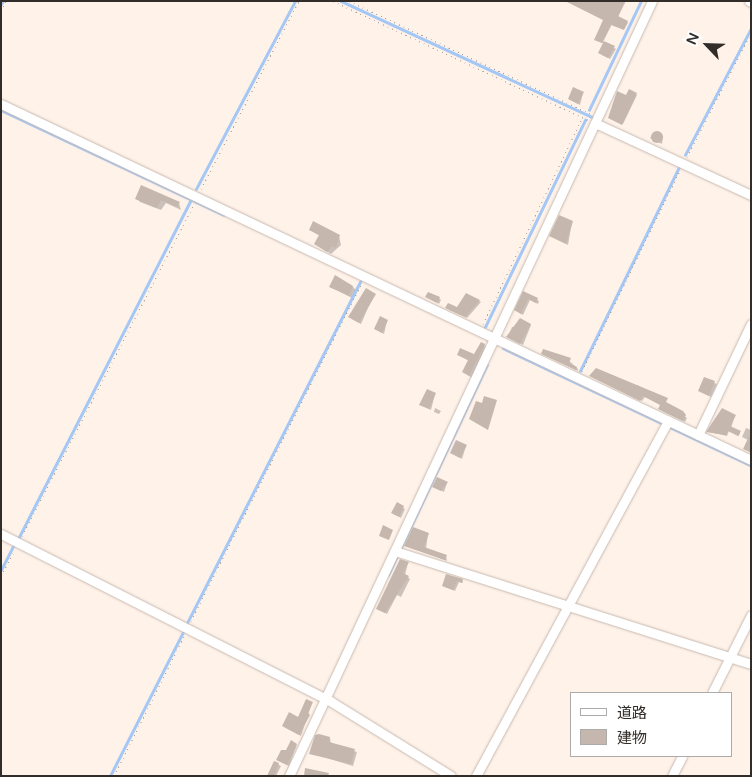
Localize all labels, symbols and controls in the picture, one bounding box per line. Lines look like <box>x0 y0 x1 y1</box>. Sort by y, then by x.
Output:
north arrow <box>682 20 732 70</box>
text: N <box>683 30 703 47</box>
legend <box>570 692 732 757</box>
text: 道路 <box>617 704 647 722</box>
text: 建物 <box>617 729 647 747</box>

